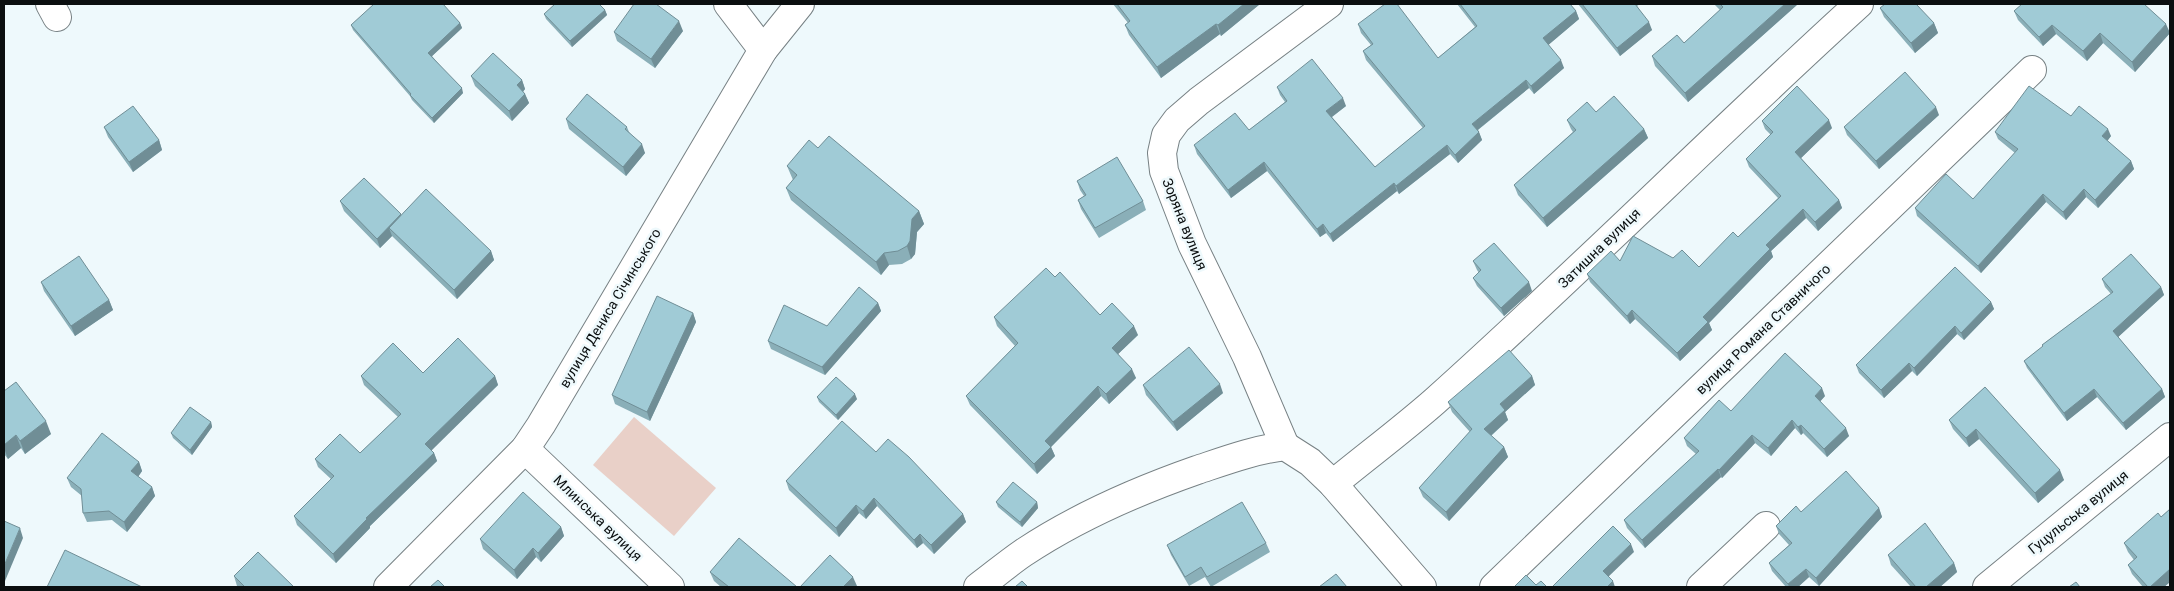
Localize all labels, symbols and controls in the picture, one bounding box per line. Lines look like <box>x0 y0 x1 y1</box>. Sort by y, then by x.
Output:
street label: Зоряна вулиця <box>1159 176 1211 272</box>
street label: Затишна вулиця <box>1555 205 1643 291</box>
street label: вулиця Дениса Січинського <box>556 225 664 390</box>
street label: вулиця Романа Ставничого <box>1692 260 1834 398</box>
street label: Гуцульська вулиця <box>2025 467 2131 557</box>
street label: Млинська вулиця <box>550 472 646 564</box>

